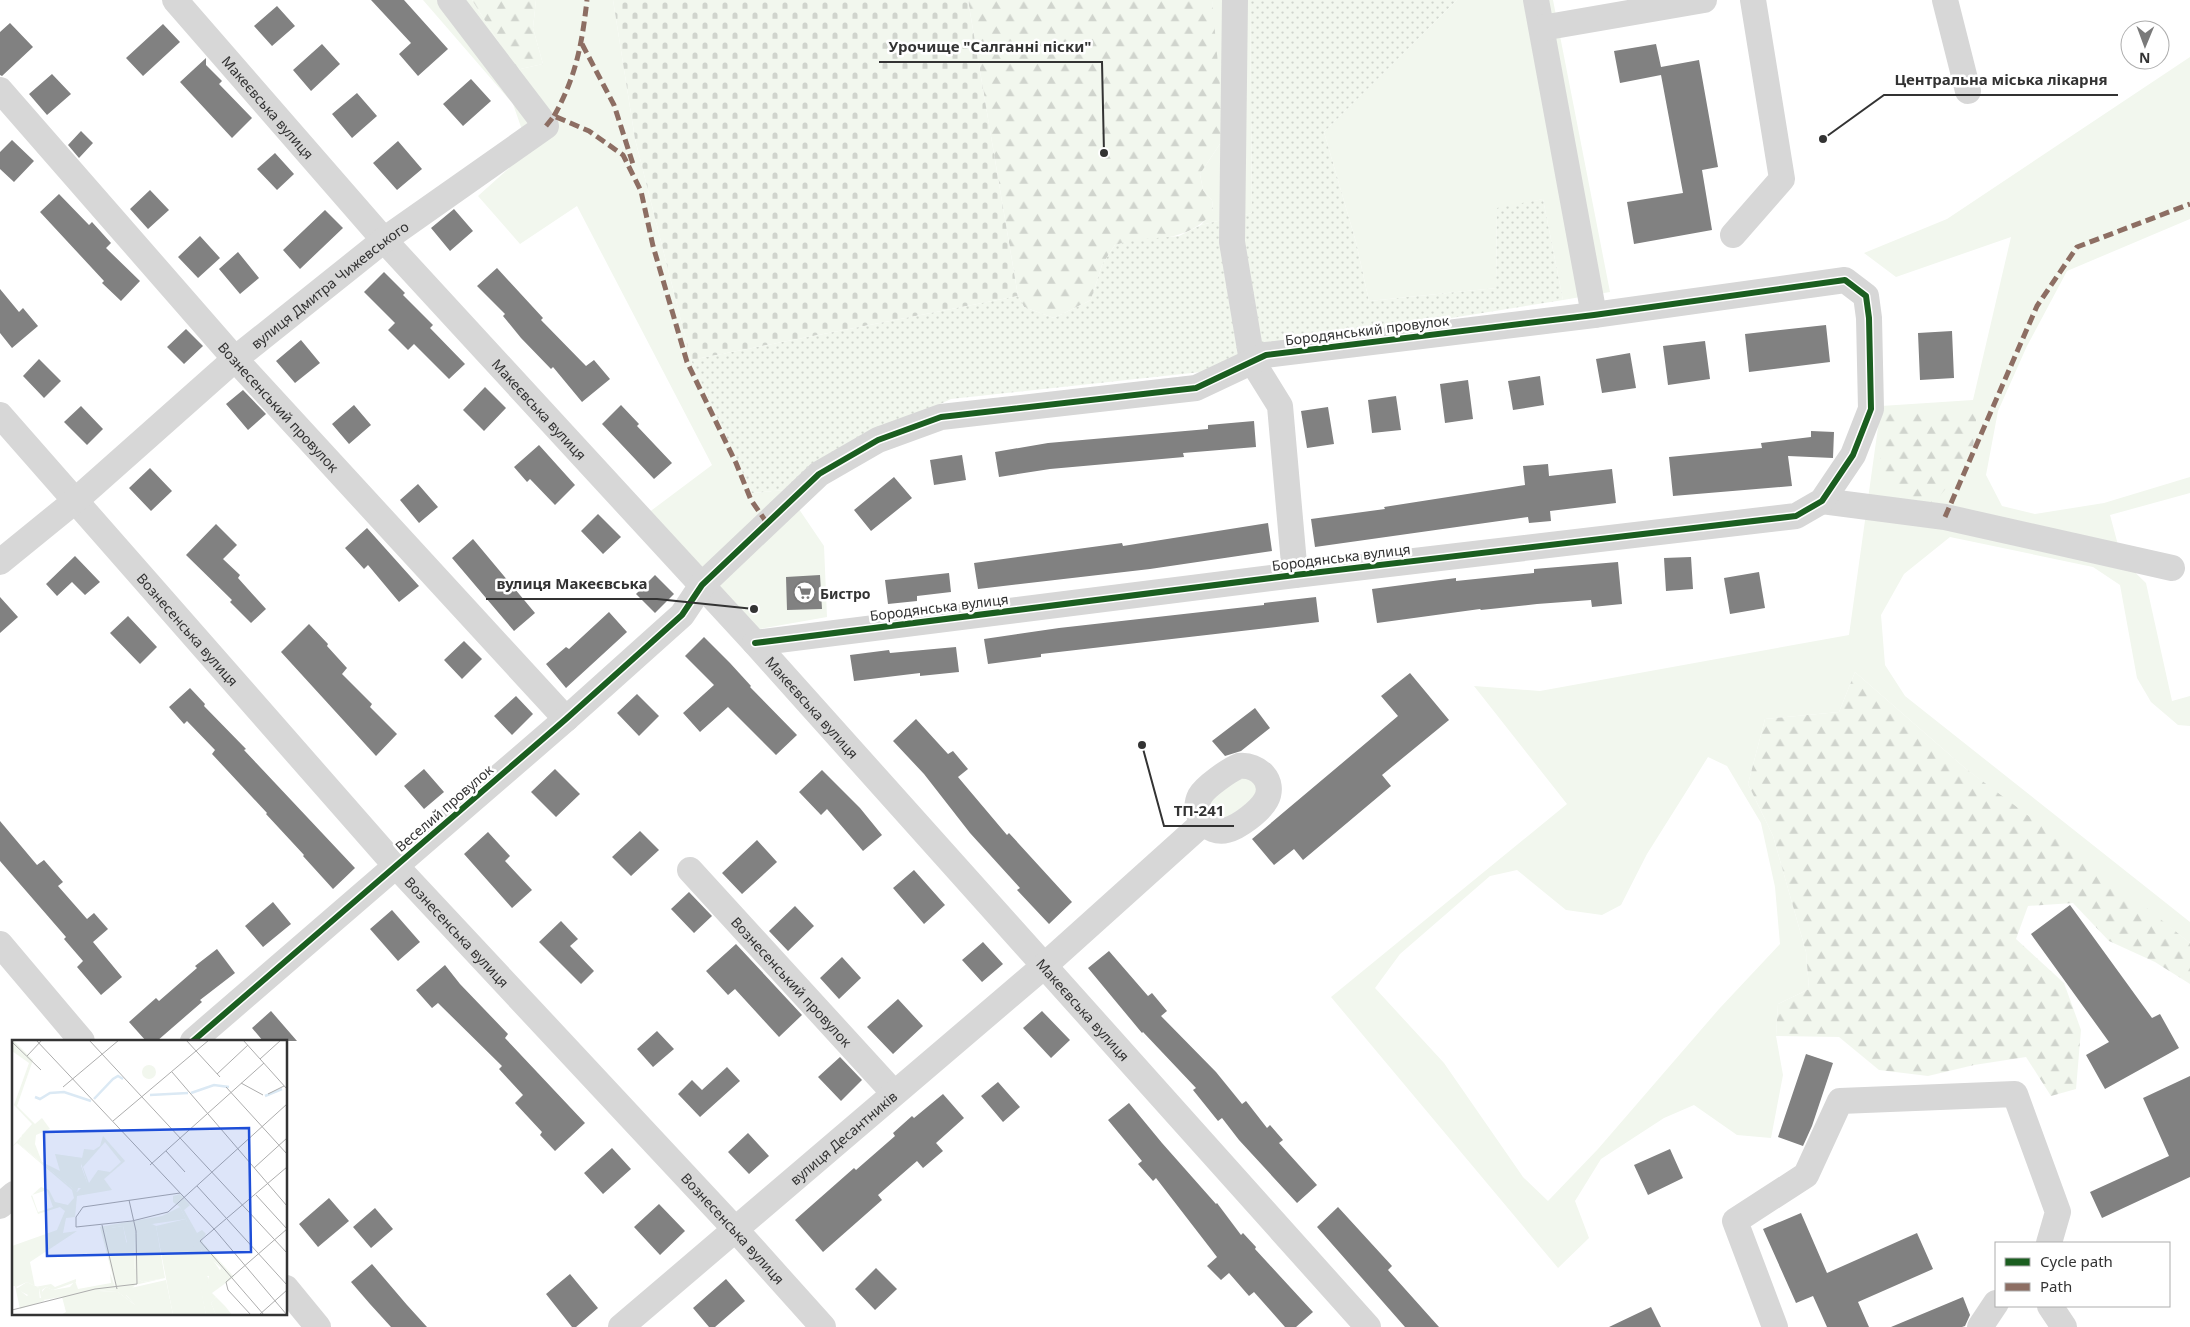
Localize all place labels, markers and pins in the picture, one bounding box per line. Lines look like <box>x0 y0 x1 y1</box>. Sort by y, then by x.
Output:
callout: Урочище "Салганні піски" <box>879 32 1102 62</box>
callout: Центральна міська лікарня <box>1884 65 2118 95</box>
callout: вулиця Макеєвська <box>486 569 657 599</box>
supermarket icon: Бистро <box>792 581 816 605</box>
place label: Бистро <box>820 584 871 603</box>
callout: ТП-241 <box>1164 796 1234 826</box>

